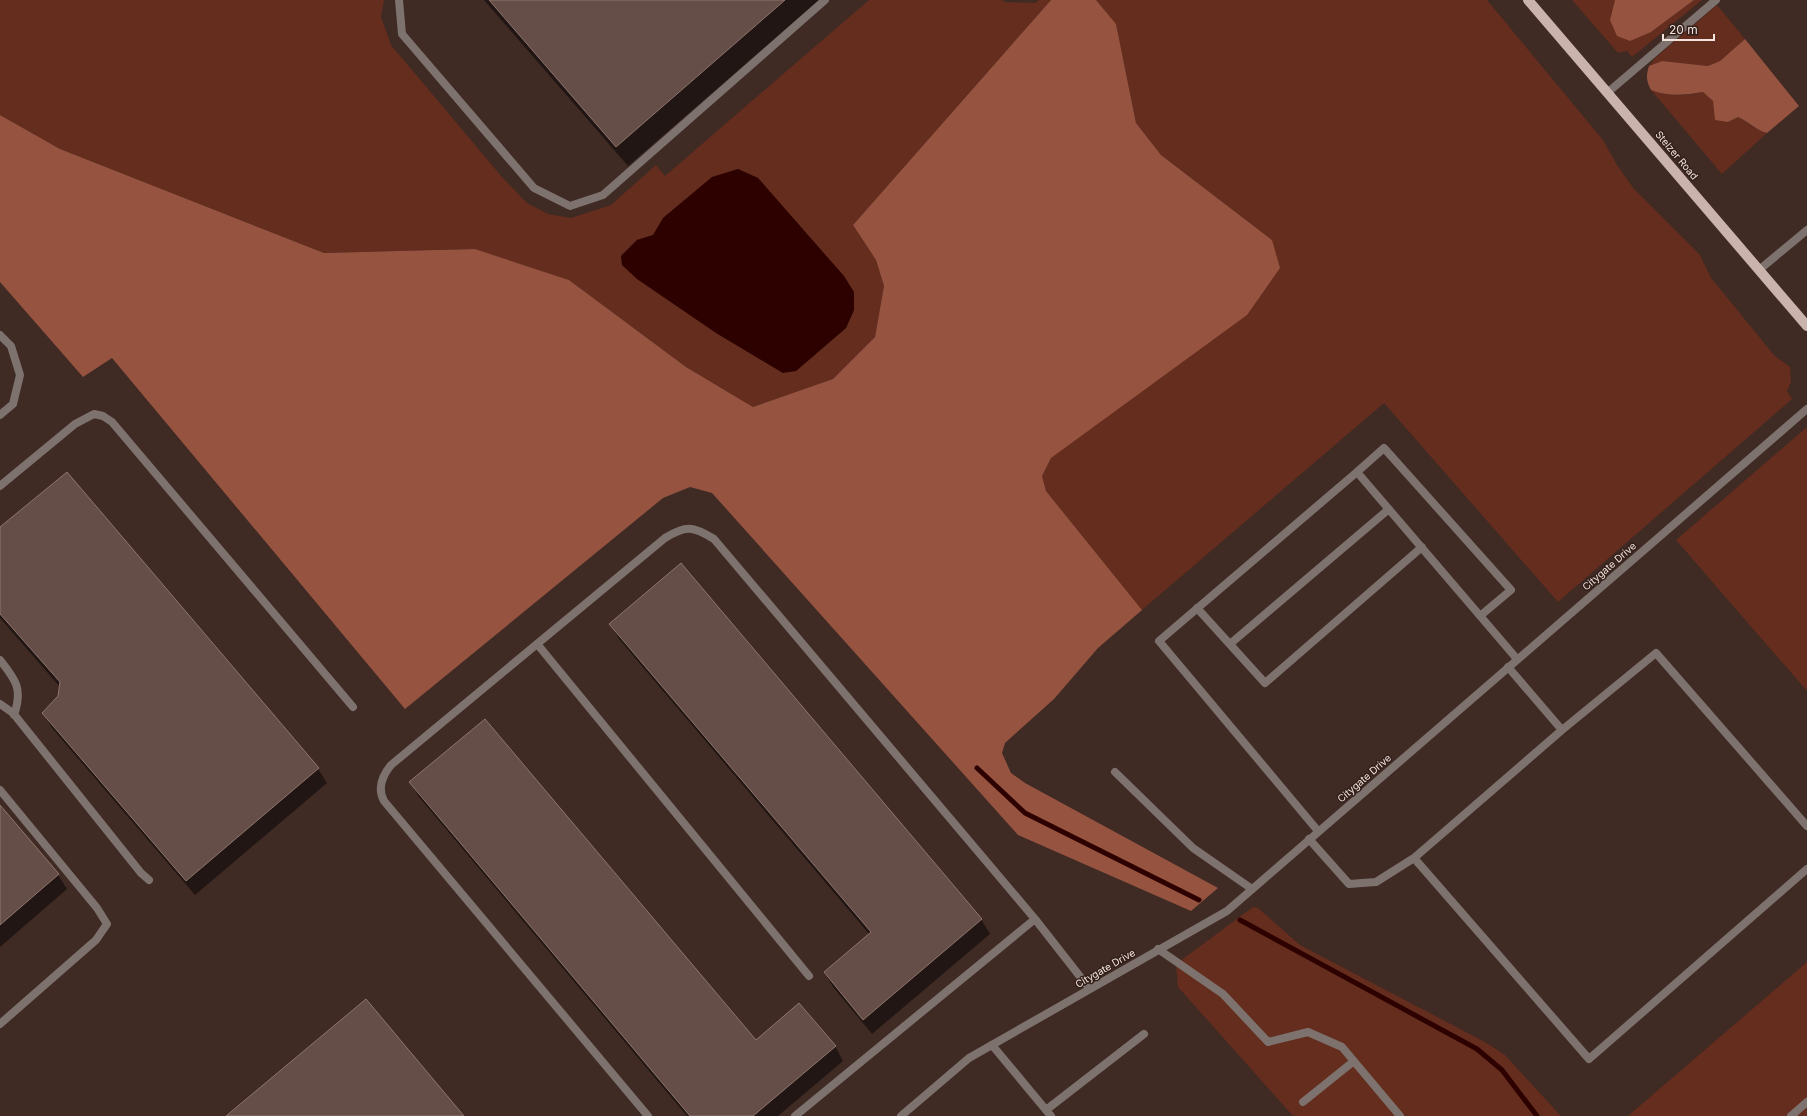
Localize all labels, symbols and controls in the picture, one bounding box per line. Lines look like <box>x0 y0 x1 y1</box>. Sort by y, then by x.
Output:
scale bar <box>1663 16 1714 42</box>
text: 20 m <box>1669 22 1698 37</box>
street label: Stelzer Road <box>1653 128 1701 182</box>
street label: Citygate Drive <box>1580 539 1638 593</box>
street label: Citygate Drive <box>1335 751 1393 805</box>
street label: Citygate Drive <box>1073 946 1137 990</box>

